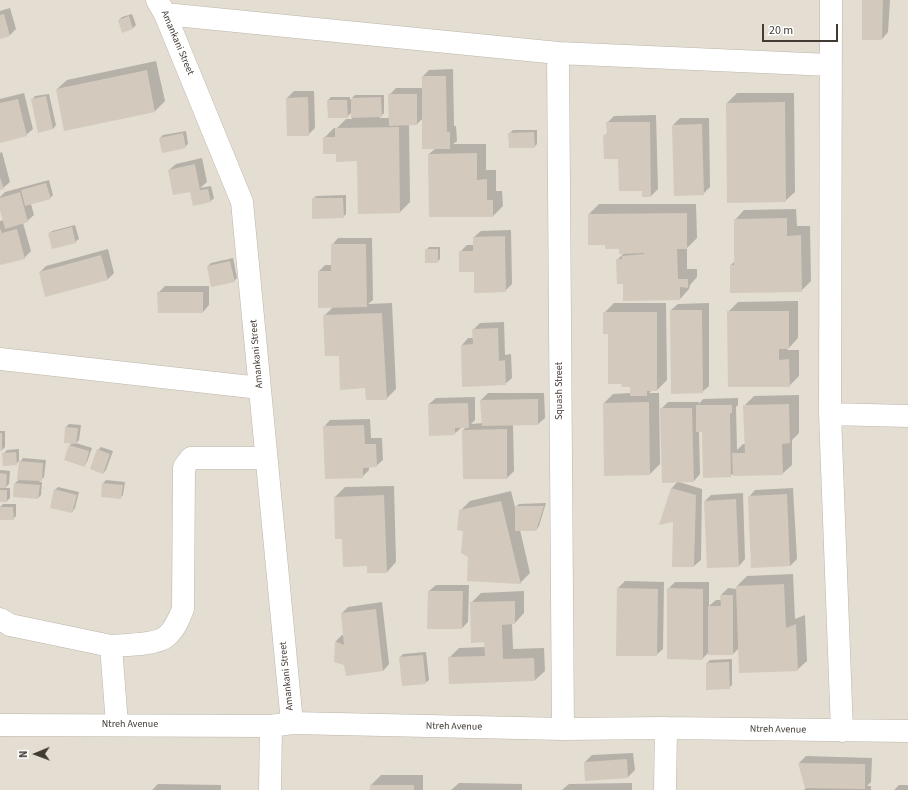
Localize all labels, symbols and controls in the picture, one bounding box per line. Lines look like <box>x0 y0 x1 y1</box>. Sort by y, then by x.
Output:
street label: Amankani Street <box>158 9 196 77</box>
scale bar <box>764 16 840 42</box>
text: 20 m <box>769 22 793 39</box>
street label: Amankani Street <box>248 319 266 389</box>
street label: Squash Street <box>554 362 566 420</box>
street label: Amankani Street <box>277 641 297 711</box>
street label: Ntreh Avenue <box>102 719 158 731</box>
street label: Ntreh Avenue <box>426 721 482 733</box>
street label: Ntreh Avenue <box>750 724 806 736</box>
north arrow <box>16 734 56 774</box>
text: N <box>16 750 31 758</box>

